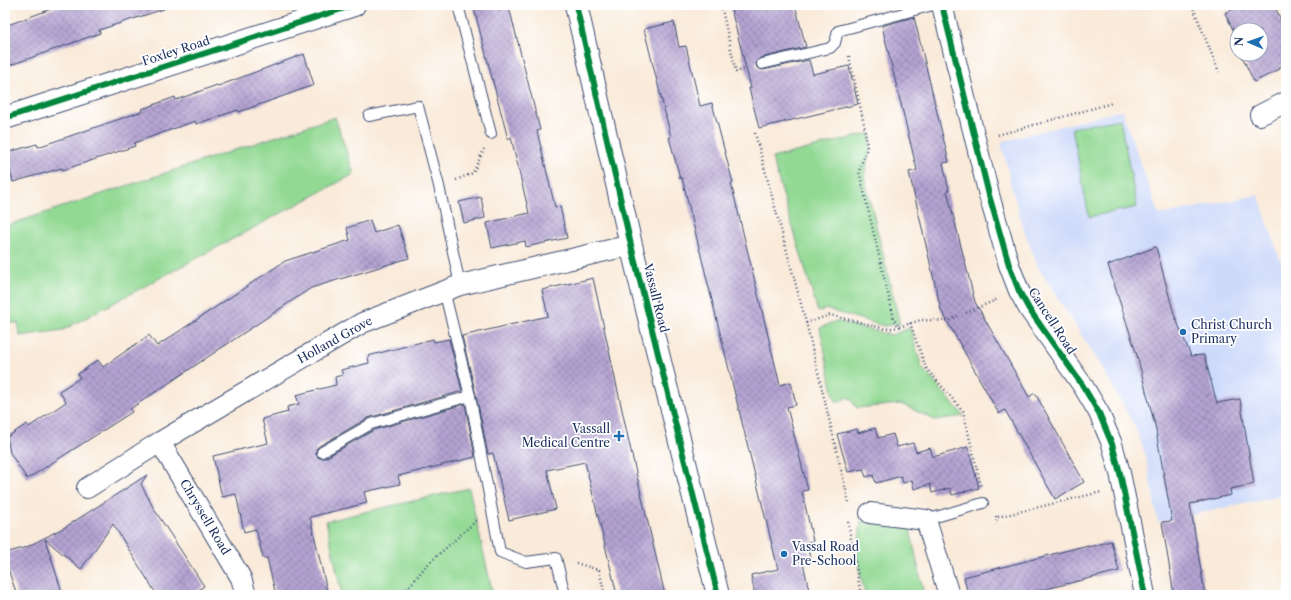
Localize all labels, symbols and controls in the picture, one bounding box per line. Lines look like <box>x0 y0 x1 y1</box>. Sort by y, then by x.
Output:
north arrow <box>1229 22 1269 62</box>
street label: Foxley Road <box>140 32 212 69</box>
text: N <box>1232 36 1246 47</box>
street label: Vassall Road <box>640 261 672 335</box>
street label: Cancell Road <box>1025 285 1080 357</box>
street label: Holland Grove <box>295 313 375 366</box>
place label: Christ Church Primary <box>1191 317 1272 346</box>
marker: Christ Church Primary <box>1178 327 1188 337</box>
place label: Vassall Medical Centre <box>522 421 610 450</box>
marker: Vassall Medical Centre <box>613 430 625 442</box>
street label: Chryssell Road <box>177 476 234 558</box>
place label: Vassal Road Pre-School <box>791 539 860 568</box>
marker: Vassal Road Pre-School <box>779 549 789 559</box>

